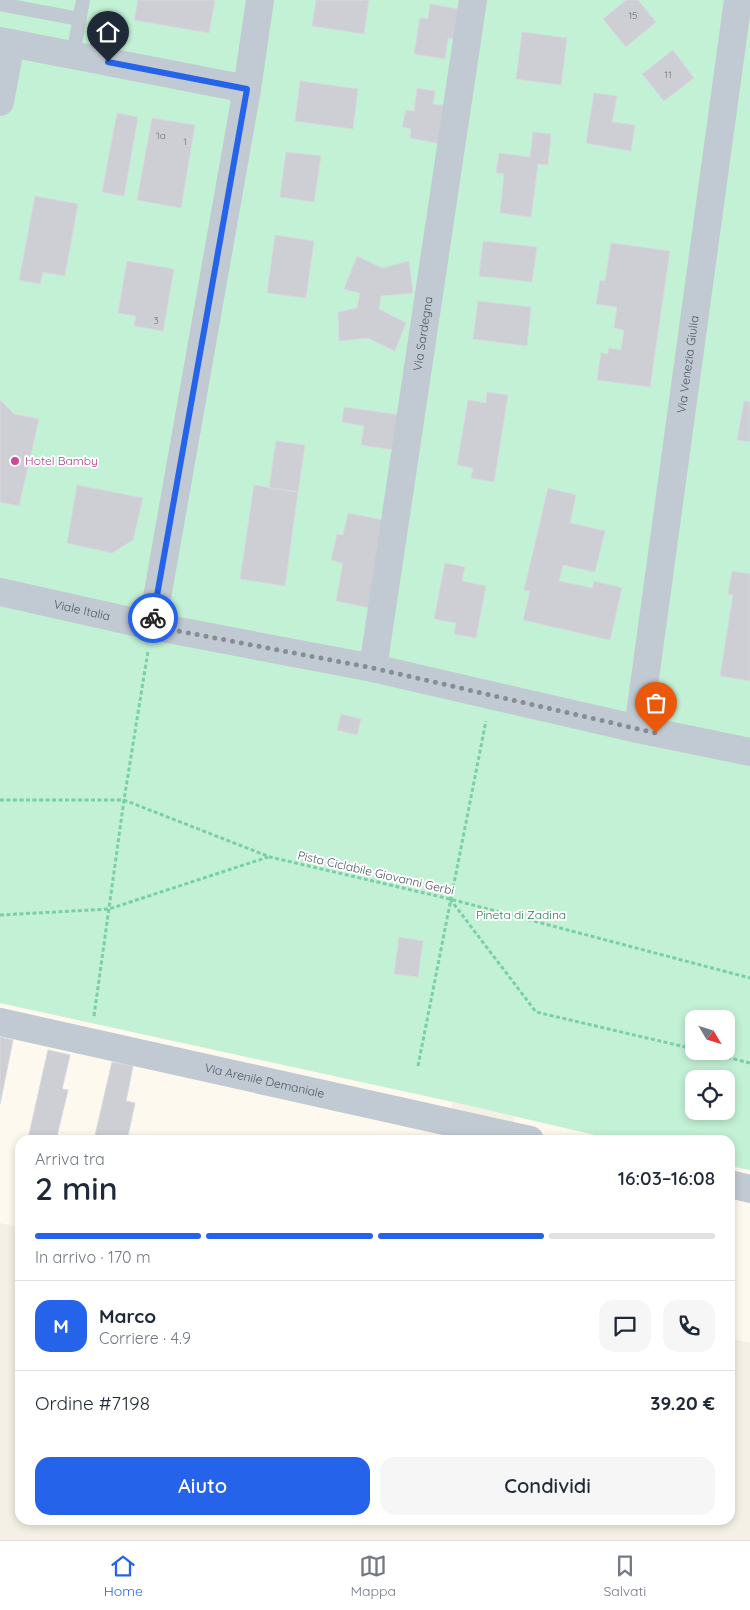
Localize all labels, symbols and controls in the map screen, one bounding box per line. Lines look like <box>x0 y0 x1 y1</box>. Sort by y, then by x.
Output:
house number: 15 <box>628 9 638 22</box>
pin <box>87 11 129 62</box>
icon: home <box>94 18 122 46</box>
house number: 11 <box>664 68 672 81</box>
house number: 1a <box>156 129 166 142</box>
house number: 1 <box>183 135 187 148</box>
street label: Via Sardegna <box>410 295 436 372</box>
house number: 3 <box>153 314 159 327</box>
street label: Via Venezia Giulia <box>673 314 702 414</box>
place label: Hotel Bamby <box>25 453 98 468</box>
marker: Hotel Bamby <box>9 455 21 467</box>
courier <box>128 593 178 643</box>
street label: Viale Italia <box>52 596 112 623</box>
icon: bike <box>139 604 167 632</box>
pin <box>635 682 677 733</box>
icon: bag <box>642 689 670 717</box>
street label: Pista Ciclabile Giovanni Gerbi <box>296 847 456 898</box>
park label: Pineta di Zadina <box>476 907 566 922</box>
north arrow <box>685 1010 735 1060</box>
map controls <box>685 1010 735 1120</box>
street label: Via Arenile Demaniale <box>203 1060 326 1101</box>
button: locate <box>685 1070 735 1120</box>
text: Arriva tra <box>35 1149 105 1169</box>
text: 16:03–16:08 <box>618 1166 715 1190</box>
text: 2 min <box>35 1168 118 1208</box>
text: In arrivo · 170 m <box>35 1247 151 1267</box>
button: chat <box>599 1300 651 1352</box>
button: phone <box>663 1300 715 1352</box>
text: Marco <box>99 1304 156 1328</box>
text: M <box>53 1314 69 1338</box>
text: Corriere · 4.9 <box>99 1328 191 1348</box>
text: Ordine #7198 <box>35 1391 150 1415</box>
text: 39.20 € <box>650 1391 715 1415</box>
button: Aiuto <box>35 1457 370 1515</box>
button: Condividi <box>380 1457 715 1515</box>
tab: Home <box>104 1552 143 1600</box>
tab: Mappa <box>350 1552 396 1600</box>
tab: Salvati <box>603 1552 646 1600</box>

